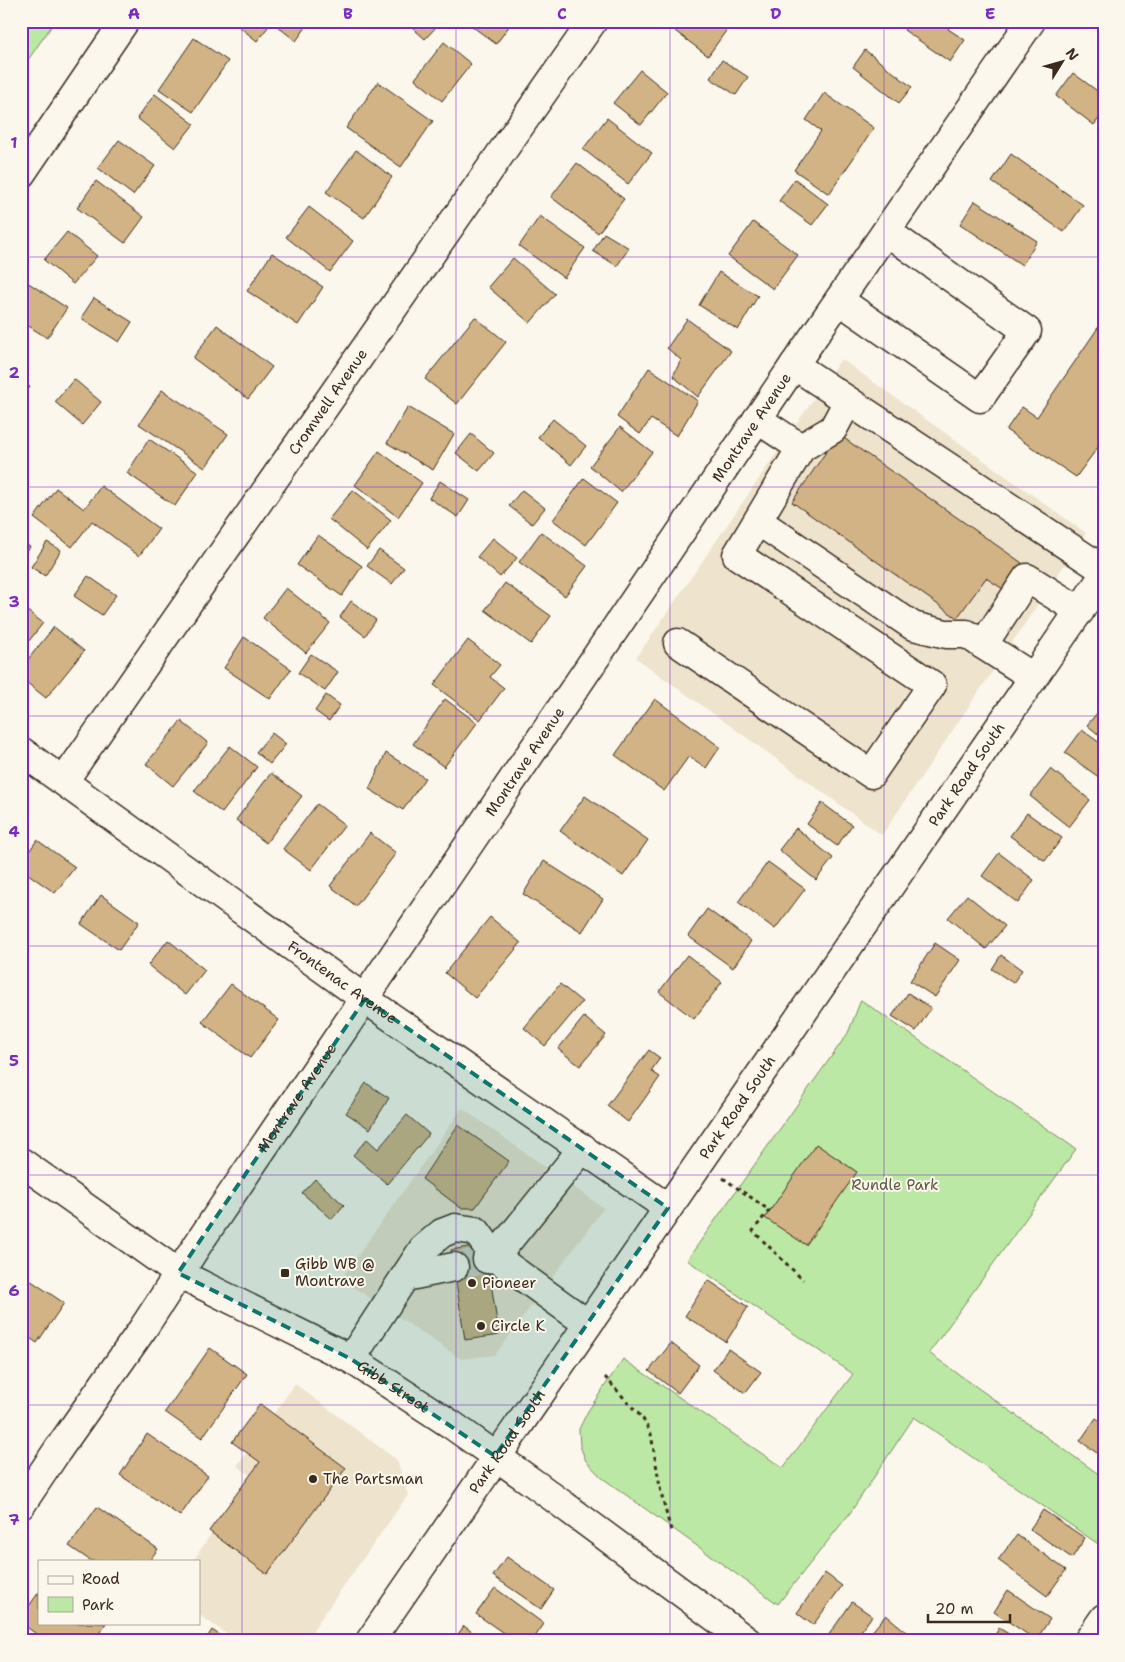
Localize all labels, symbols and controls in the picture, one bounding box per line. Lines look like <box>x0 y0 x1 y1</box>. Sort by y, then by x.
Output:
text: A <box>128 3 140 24</box>
text: B <box>343 3 353 24</box>
text: C <box>557 3 567 24</box>
text: D <box>770 3 782 24</box>
text: E <box>985 3 995 24</box>
north arrow <box>1038 38 1088 88</box>
text: N <box>1062 44 1083 64</box>
text: 1 <box>10 132 18 153</box>
street label: Cromwell Avenue <box>284 345 372 459</box>
text: 2 <box>8 362 20 383</box>
street label: Montrave Avenue <box>707 369 796 486</box>
text: 3 <box>8 591 20 612</box>
street label: Montrave Avenue <box>481 703 569 820</box>
street label: Park Road South <box>924 719 1009 830</box>
text: 4 <box>8 821 20 842</box>
street label: Frontenac Avenue <box>283 936 401 1028</box>
street label: Montrave Avenue <box>253 1039 341 1156</box>
text: 5 <box>9 1050 19 1071</box>
street label: Park Road South <box>695 1051 780 1163</box>
park label: Rundle Park <box>851 1175 939 1195</box>
place label: Gibb WB @ Montrave <box>295 1254 375 1291</box>
marker: Gibb WB @ Montrave <box>279 1267 291 1279</box>
place label: Pioneer <box>482 1273 536 1293</box>
marker: Pioneer <box>466 1277 478 1289</box>
text: 6 <box>8 1280 20 1301</box>
place label: Circle K <box>491 1316 546 1336</box>
marker: Circle K <box>475 1320 487 1332</box>
street label: Gibb Street <box>353 1356 433 1418</box>
street label: Park Road South <box>464 1386 550 1497</box>
place label: The Partsman <box>323 1469 423 1489</box>
marker: The Partsman <box>307 1473 319 1485</box>
text: 7 <box>8 1509 20 1530</box>
legend <box>38 1560 200 1624</box>
text: Road <box>82 1569 120 1589</box>
scale bar <box>928 1592 1010 1624</box>
text: Park <box>82 1595 114 1615</box>
text: 20 m <box>935 1599 974 1619</box>

